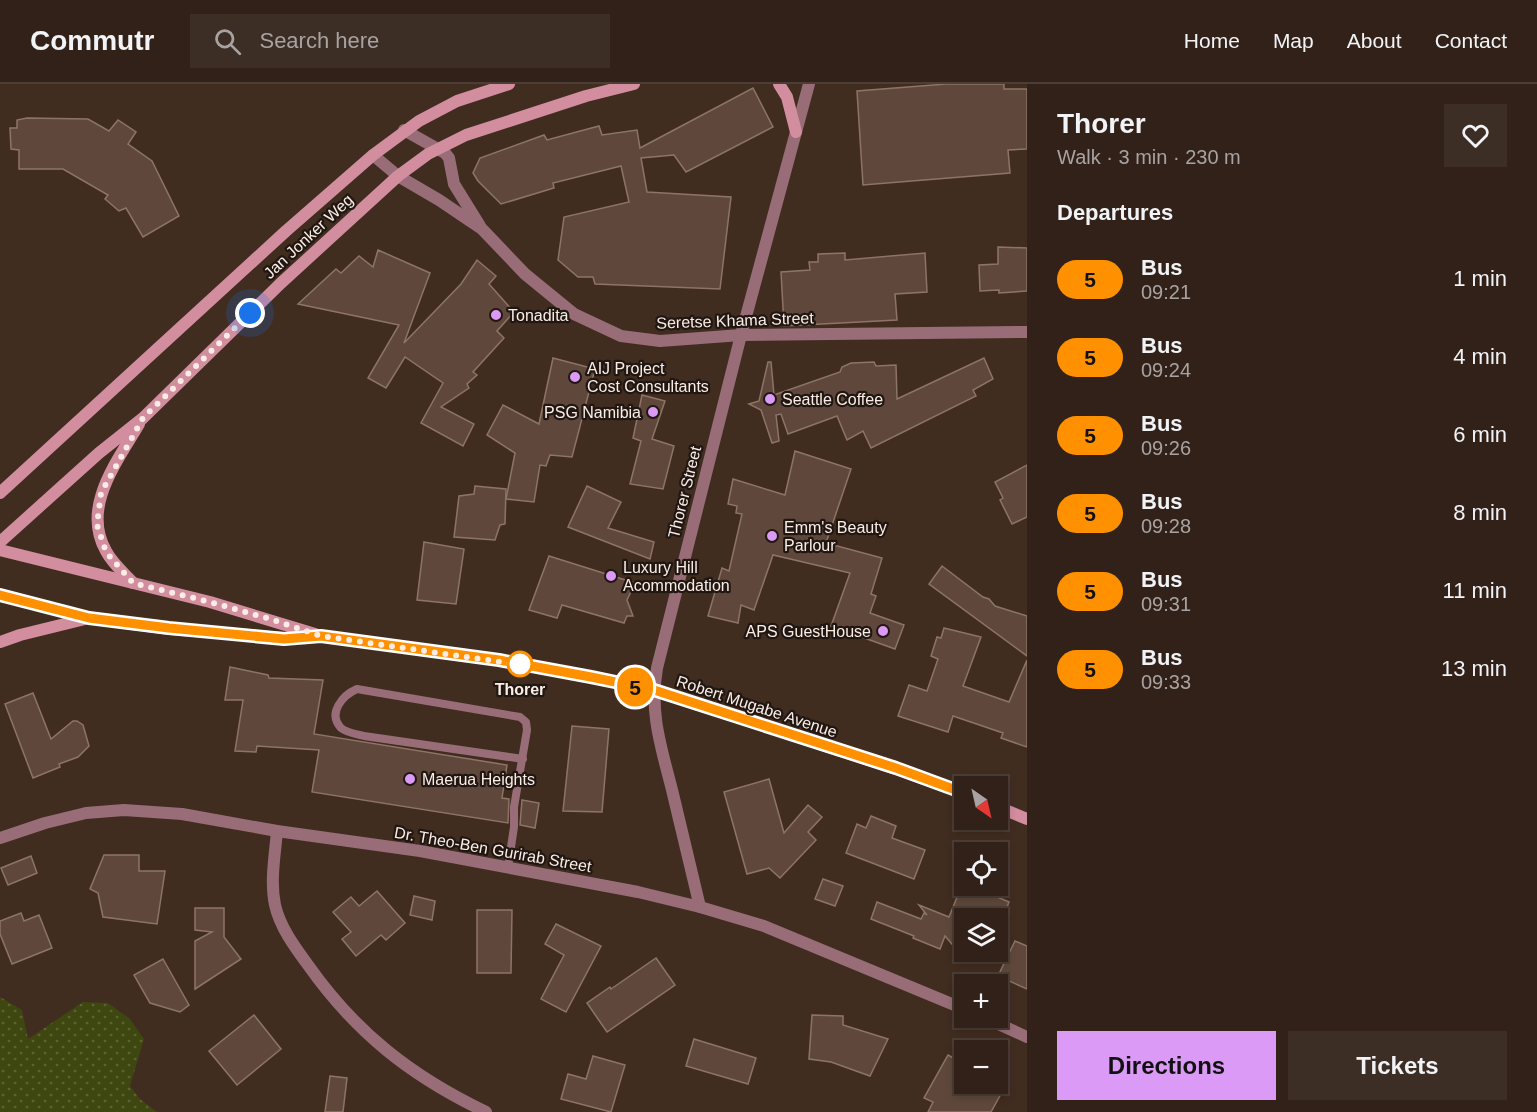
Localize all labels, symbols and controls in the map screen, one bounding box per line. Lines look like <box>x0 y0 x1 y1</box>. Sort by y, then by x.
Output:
search box <box>190 14 610 68</box>
text: Commutr <box>30 25 154 56</box>
icon: search <box>211 25 244 58</box>
text: Search here <box>259 28 379 53</box>
text: Home <box>1184 29 1240 52</box>
text: Map <box>1273 29 1314 52</box>
text: About <box>1347 29 1402 52</box>
text: Contact <box>1435 29 1507 52</box>
button: heart <box>1444 104 1507 167</box>
text: Thorer <box>1057 108 1146 139</box>
text: Walk · 3 min · 230 m <box>1057 146 1241 168</box>
street label: Jan Jonker Weg <box>260 191 356 282</box>
text: Departures <box>1057 200 1173 225</box>
text: Bus <box>1141 255 1183 280</box>
text: 1 min <box>1453 266 1507 291</box>
text: 5 <box>1084 268 1096 291</box>
text: 09:21 <box>1141 281 1191 303</box>
your location <box>235 298 265 328</box>
place label: Tonadita <box>508 307 569 324</box>
marker: Tonadita <box>489 308 503 322</box>
street label: Seretse Khama Street <box>656 309 815 332</box>
text: Bus <box>1141 333 1183 358</box>
text: 4 min <box>1453 344 1507 369</box>
text: 5 <box>1084 346 1096 369</box>
text: 09:24 <box>1141 359 1191 381</box>
place label: AIJ Project Cost Consultants <box>587 360 709 395</box>
marker: AIJ Project Cost Consultants <box>568 370 582 384</box>
place label: Seattle Coffee <box>782 391 883 408</box>
marker: Seattle Coffee <box>763 392 777 406</box>
place label: PSG Namibia <box>544 404 641 421</box>
marker: PSG Namibia <box>646 405 660 419</box>
text: Bus <box>1141 411 1183 436</box>
text: 6 min <box>1453 422 1507 447</box>
text: 5 <box>1084 424 1096 447</box>
text: 09:26 <box>1141 437 1191 459</box>
street label: Thorer Street <box>665 444 704 540</box>
text: Bus <box>1141 489 1183 514</box>
text: 8 min <box>1453 500 1507 525</box>
text: 5 <box>1084 502 1096 525</box>
text: 09:28 <box>1141 515 1191 537</box>
place label: Emm's Beauty Parlour <box>784 519 887 554</box>
marker: Emm's Beauty Parlour <box>765 529 779 543</box>
place label: Luxury Hill Acommodation <box>623 559 730 594</box>
text: Bus <box>1141 567 1183 592</box>
marker: Luxury Hill Acommodation <box>604 569 618 583</box>
text: 11 min <box>1443 578 1507 603</box>
text: 5 <box>1084 580 1096 603</box>
text: 09:31 <box>1141 593 1191 615</box>
place label: APS GuestHouse <box>746 623 871 640</box>
marker: APS GuestHouse <box>876 624 890 638</box>
text: Bus <box>1141 645 1183 670</box>
marker: Thorer <box>507 651 533 677</box>
text: 13 min <box>1441 656 1507 681</box>
text: 5 <box>1084 658 1096 681</box>
line badge: 5 <box>616 668 654 706</box>
text: 09:33 <box>1141 671 1191 693</box>
street label: Robert Mugabe Avenue <box>674 672 839 741</box>
text: 5 <box>629 676 641 699</box>
place label: Thorer <box>495 681 545 698</box>
place label: Maerua Heights <box>422 771 535 788</box>
marker: Maerua Heights <box>403 772 417 786</box>
north arrow <box>954 776 1008 830</box>
map controls <box>954 776 1008 1094</box>
street label: Dr. Theo-Ben Gurirab Street <box>393 824 593 875</box>
button: locate <box>954 842 1008 896</box>
button: layers <box>954 908 1008 962</box>
button: + <box>954 974 1008 1028</box>
button: Directions <box>1057 1031 1276 1100</box>
button: Tickets <box>1288 1031 1507 1100</box>
button: − <box>954 1040 1008 1094</box>

